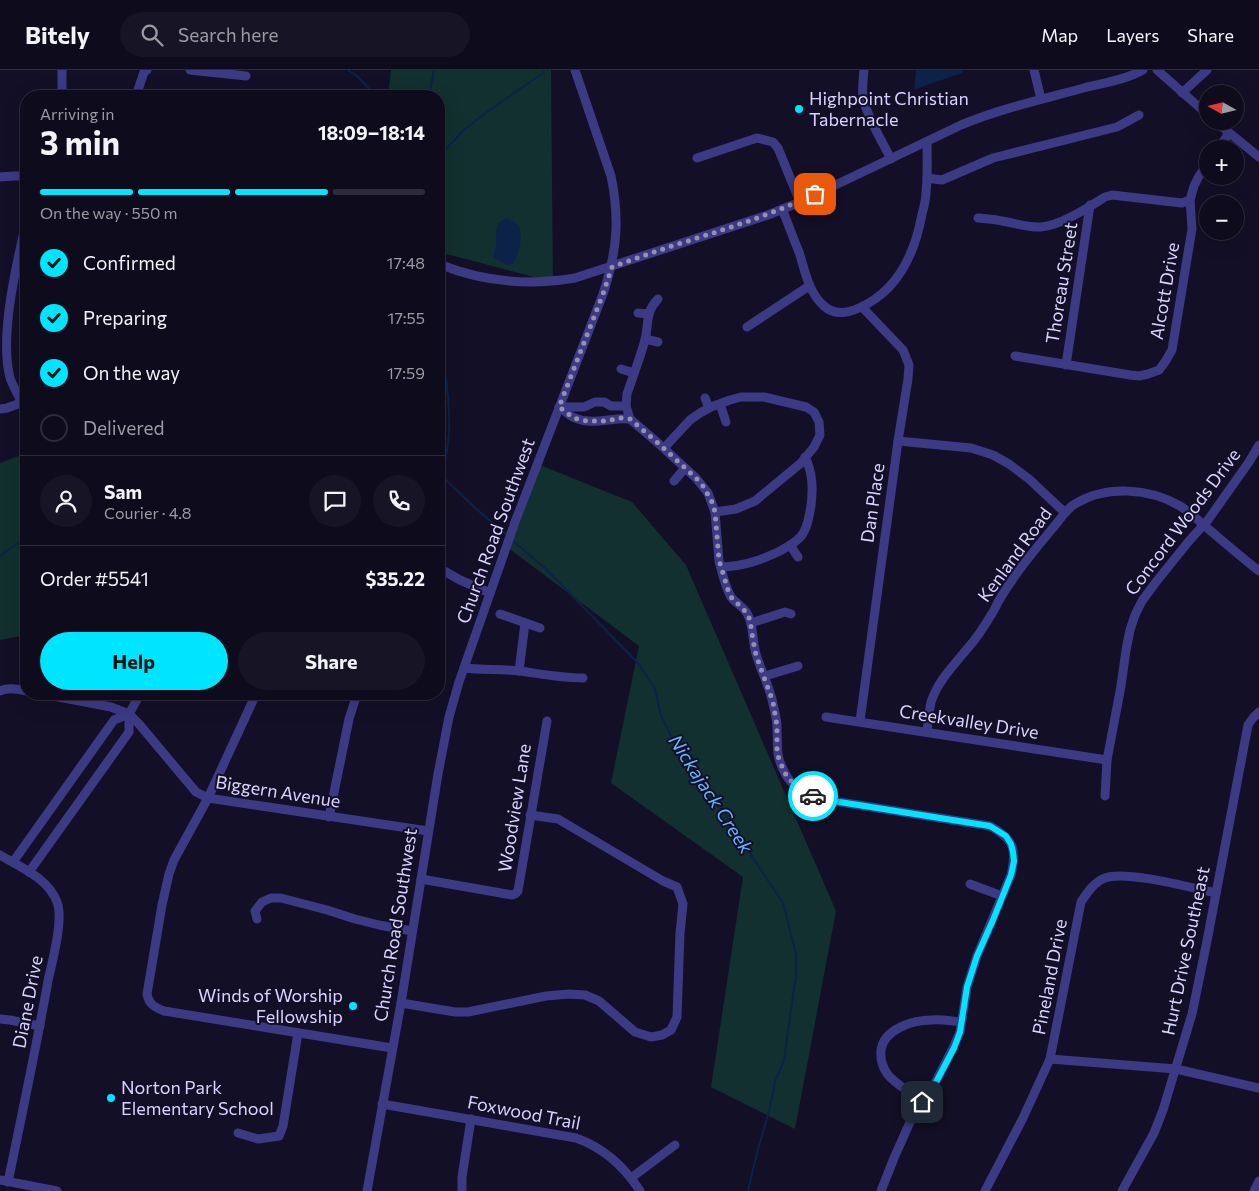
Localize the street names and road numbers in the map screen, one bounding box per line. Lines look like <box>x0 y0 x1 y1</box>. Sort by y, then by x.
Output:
street label: Thoreau Street <box>1041 220 1081 345</box>
street label: Alcott Drive <box>1145 241 1183 341</box>
street label: Church Road Southwest <box>451 435 539 626</box>
street label: Concord Woods Drive <box>1120 444 1245 599</box>
street label: Dan Place <box>856 462 888 544</box>
street label: Kenland Road <box>973 503 1056 606</box>
street label: Creekvalley Drive <box>898 699 1041 743</box>
street label: Woodview Lane <box>493 742 535 874</box>
street label: Biggern Avenue <box>214 770 342 812</box>
street label: Church Road Southwest <box>369 826 421 1023</box>
street label: Hurt Drive Southeast <box>1156 864 1214 1037</box>
street label: Pineland Drive <box>1027 917 1071 1037</box>
street label: Diane Drive <box>7 954 47 1050</box>
street label: Foxwood Trail <box>466 1090 583 1134</box>

